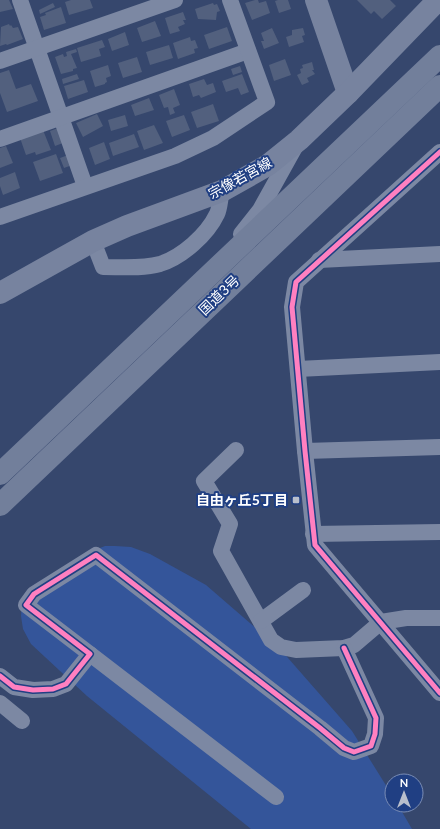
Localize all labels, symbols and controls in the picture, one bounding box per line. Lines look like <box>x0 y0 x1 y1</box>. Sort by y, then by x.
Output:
street label: 宗像若宮線 <box>205 153 274 202</box>
street label: 国道3号 <box>195 271 243 318</box>
place label: 自由ヶ丘5丁目 <box>196 491 288 508</box>
marker: 自由ヶ丘5丁目 <box>291 495 301 505</box>
north arrow <box>384 773 424 813</box>
text: N <box>400 776 408 789</box>

